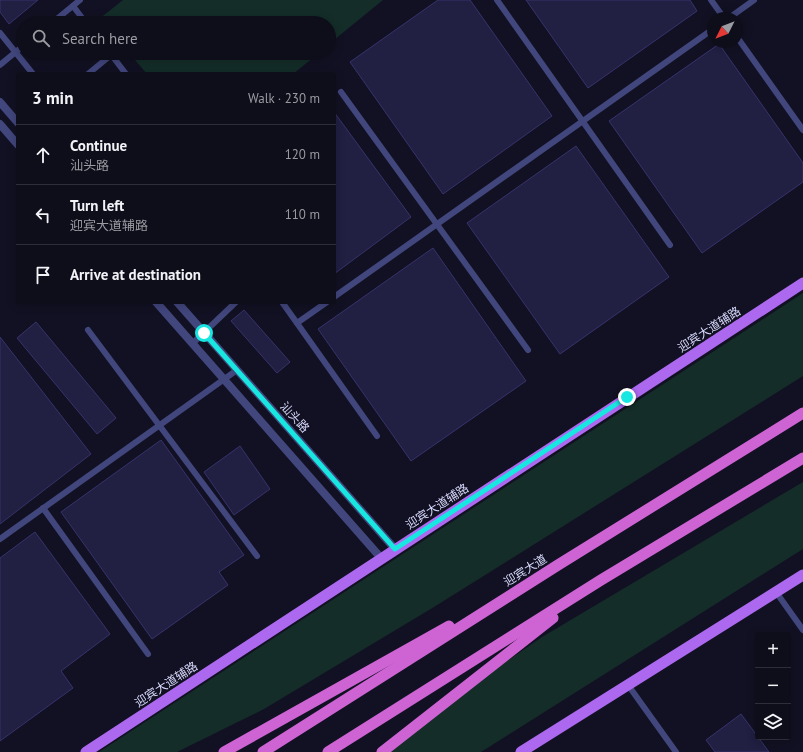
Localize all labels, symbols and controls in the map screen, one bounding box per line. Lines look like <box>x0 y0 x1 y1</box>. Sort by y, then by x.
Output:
north arrow <box>707 12 743 48</box>
search box <box>16 16 336 60</box>
icon: search <box>30 27 52 49</box>
text: Search here <box>62 29 138 48</box>
text: 3 min <box>32 87 73 109</box>
text: Walk · 230 m <box>248 90 320 107</box>
text: Continue <box>70 136 127 155</box>
icon: ahead <box>32 144 54 166</box>
text: 120 m <box>285 146 320 163</box>
text: 汕头路 <box>70 157 109 174</box>
text: Turn left <box>70 196 124 215</box>
icon: left <box>32 204 54 226</box>
text: 110 m <box>285 206 320 223</box>
text: 迎宾大道辅路 <box>70 217 148 234</box>
icon: arrive <box>32 264 54 286</box>
text: Arrive at destination <box>70 265 201 284</box>
street label: 迎宾大道辅路 <box>675 303 743 355</box>
route start <box>195 324 213 342</box>
route end <box>618 388 636 406</box>
street label: 汕头路 <box>277 399 313 435</box>
street label: 迎宾大道辅路 <box>403 480 471 532</box>
street label: 迎宾大道 <box>501 551 549 589</box>
map controls <box>755 632 791 740</box>
button: + <box>755 632 791 668</box>
street label: 迎宾大道辅路 <box>132 658 200 710</box>
button: − <box>755 668 791 704</box>
button: layers <box>755 704 791 740</box>

